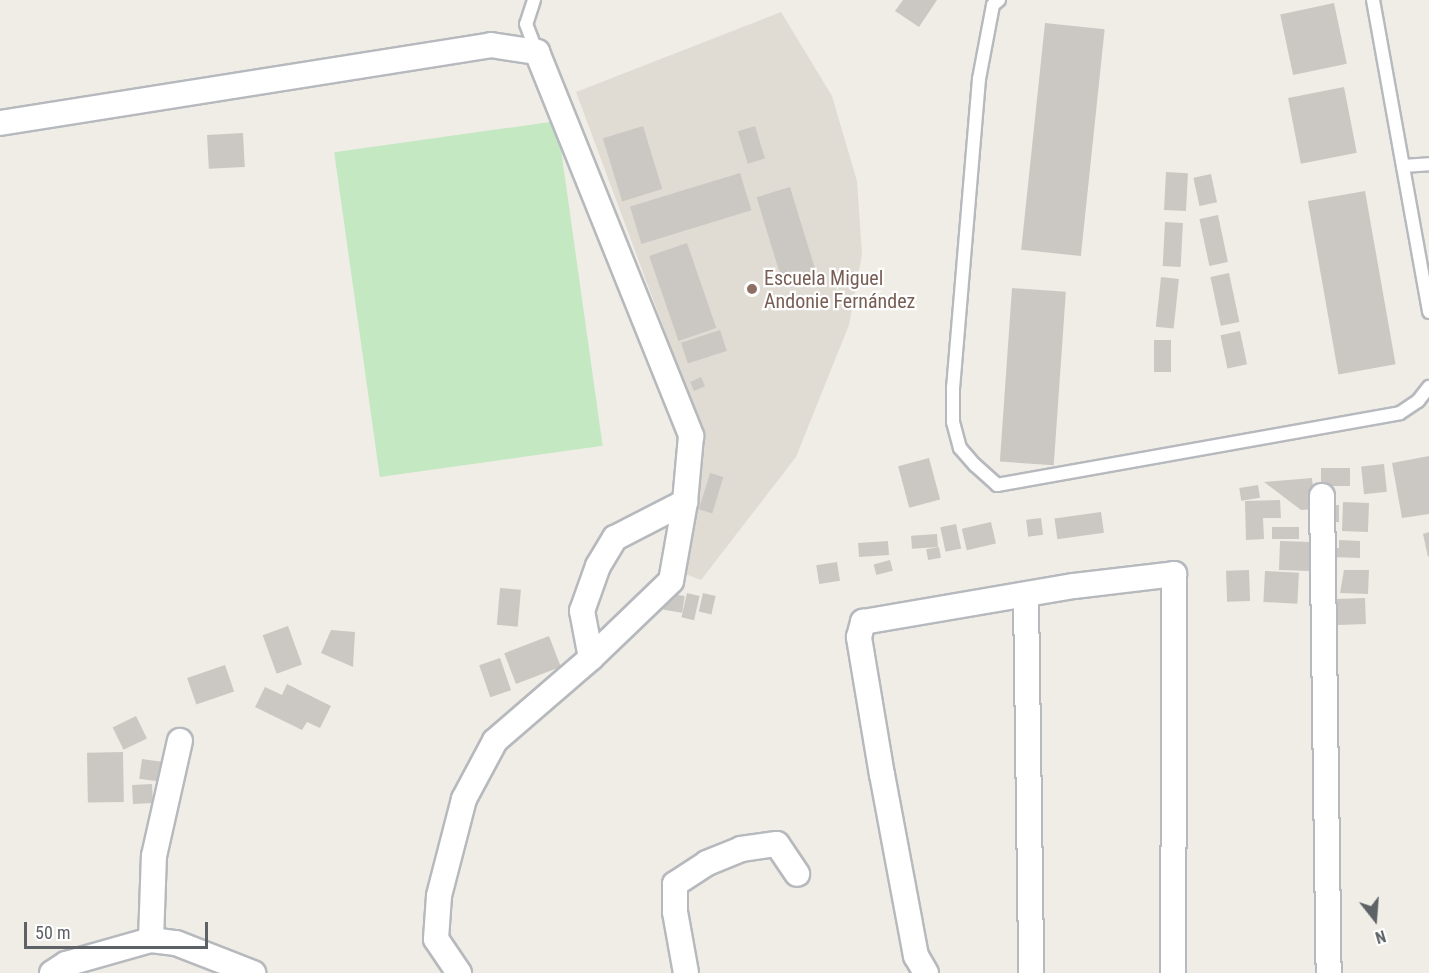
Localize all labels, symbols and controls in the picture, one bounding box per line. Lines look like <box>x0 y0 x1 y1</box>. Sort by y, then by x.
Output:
place label: Escuela Miguel Andonie Fernández <box>764 266 915 313</box>
marker: Escuela Miguel Andonie Fernández <box>745 282 759 296</box>
north arrow <box>1345 889 1405 949</box>
scale bar <box>27 910 212 948</box>
text: 50 m <box>35 922 70 943</box>
text: N <box>1373 926 1388 947</box>

